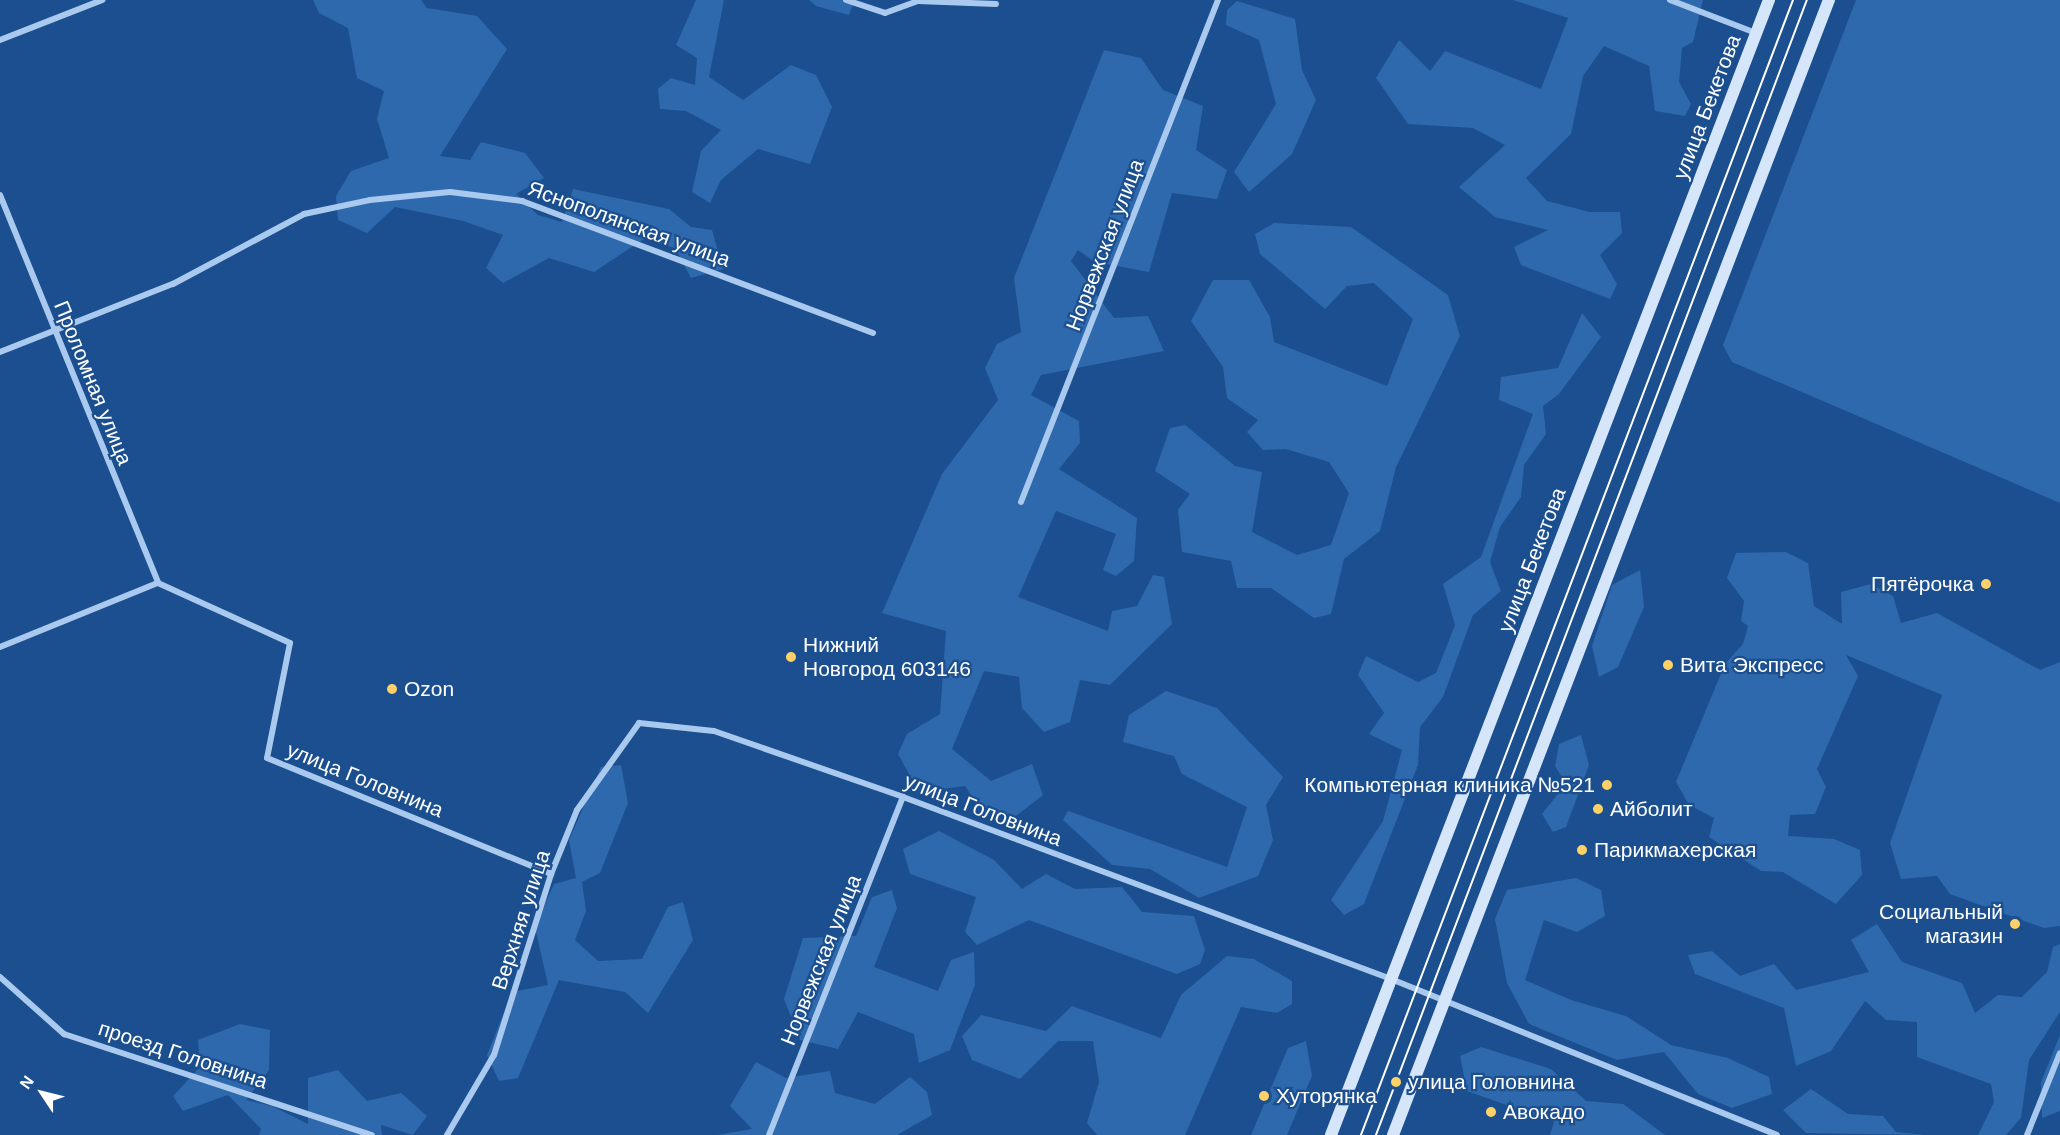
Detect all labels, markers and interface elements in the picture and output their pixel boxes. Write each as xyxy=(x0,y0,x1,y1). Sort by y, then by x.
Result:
street label: улица Бекетова xyxy=(1668,31,1746,183)
street label: Норвежская улица xyxy=(1061,156,1149,334)
street label: Яснополянская улица xyxy=(524,176,734,272)
street label: Проломная улица xyxy=(49,297,137,469)
street label: улица Бекетова xyxy=(1493,484,1571,636)
place label: Пятёрочка xyxy=(1871,571,1974,597)
marker: Пятёрочка xyxy=(1979,577,1993,591)
place label: Нижний Новгород 603146 xyxy=(803,632,971,682)
marker: Нижний Новгород 603146 xyxy=(784,650,798,664)
place label: Вита Экспресс xyxy=(1680,652,1823,678)
marker: Вита Экспресс xyxy=(1661,658,1675,672)
place label: Ozon xyxy=(404,676,454,702)
marker: Ozon xyxy=(385,682,399,696)
street label: улица Головнина xyxy=(283,737,447,823)
street label: улица Головнина xyxy=(901,768,1065,852)
place label: Компьютерная клиника №521 xyxy=(1304,772,1595,798)
marker: Компьютерная клиника №521 xyxy=(1600,778,1614,792)
place label: Айболит xyxy=(1610,796,1693,822)
marker: Айболит xyxy=(1591,802,1605,816)
place label: Парикмахерская xyxy=(1594,837,1756,863)
marker: Парикмахерская xyxy=(1575,843,1589,857)
street label: Верхняя улица xyxy=(487,847,555,993)
street label: Норвежская улица xyxy=(775,871,867,1049)
place label: Социальный магазин xyxy=(1879,899,2003,949)
marker: Социальный магазин xyxy=(2008,917,2022,931)
street label: проезд Головнина xyxy=(95,1016,271,1094)
north arrow xyxy=(12,1063,72,1123)
place label: улица Головнина xyxy=(1408,1069,1575,1095)
text: N xyxy=(17,1073,37,1092)
marker: улица Головнина xyxy=(1389,1075,1403,1089)
place label: Хуторянка xyxy=(1276,1083,1377,1109)
marker: Хуторянка xyxy=(1257,1089,1271,1103)
place label: Авокадо xyxy=(1503,1099,1585,1125)
marker: Авокадо xyxy=(1484,1105,1498,1119)

